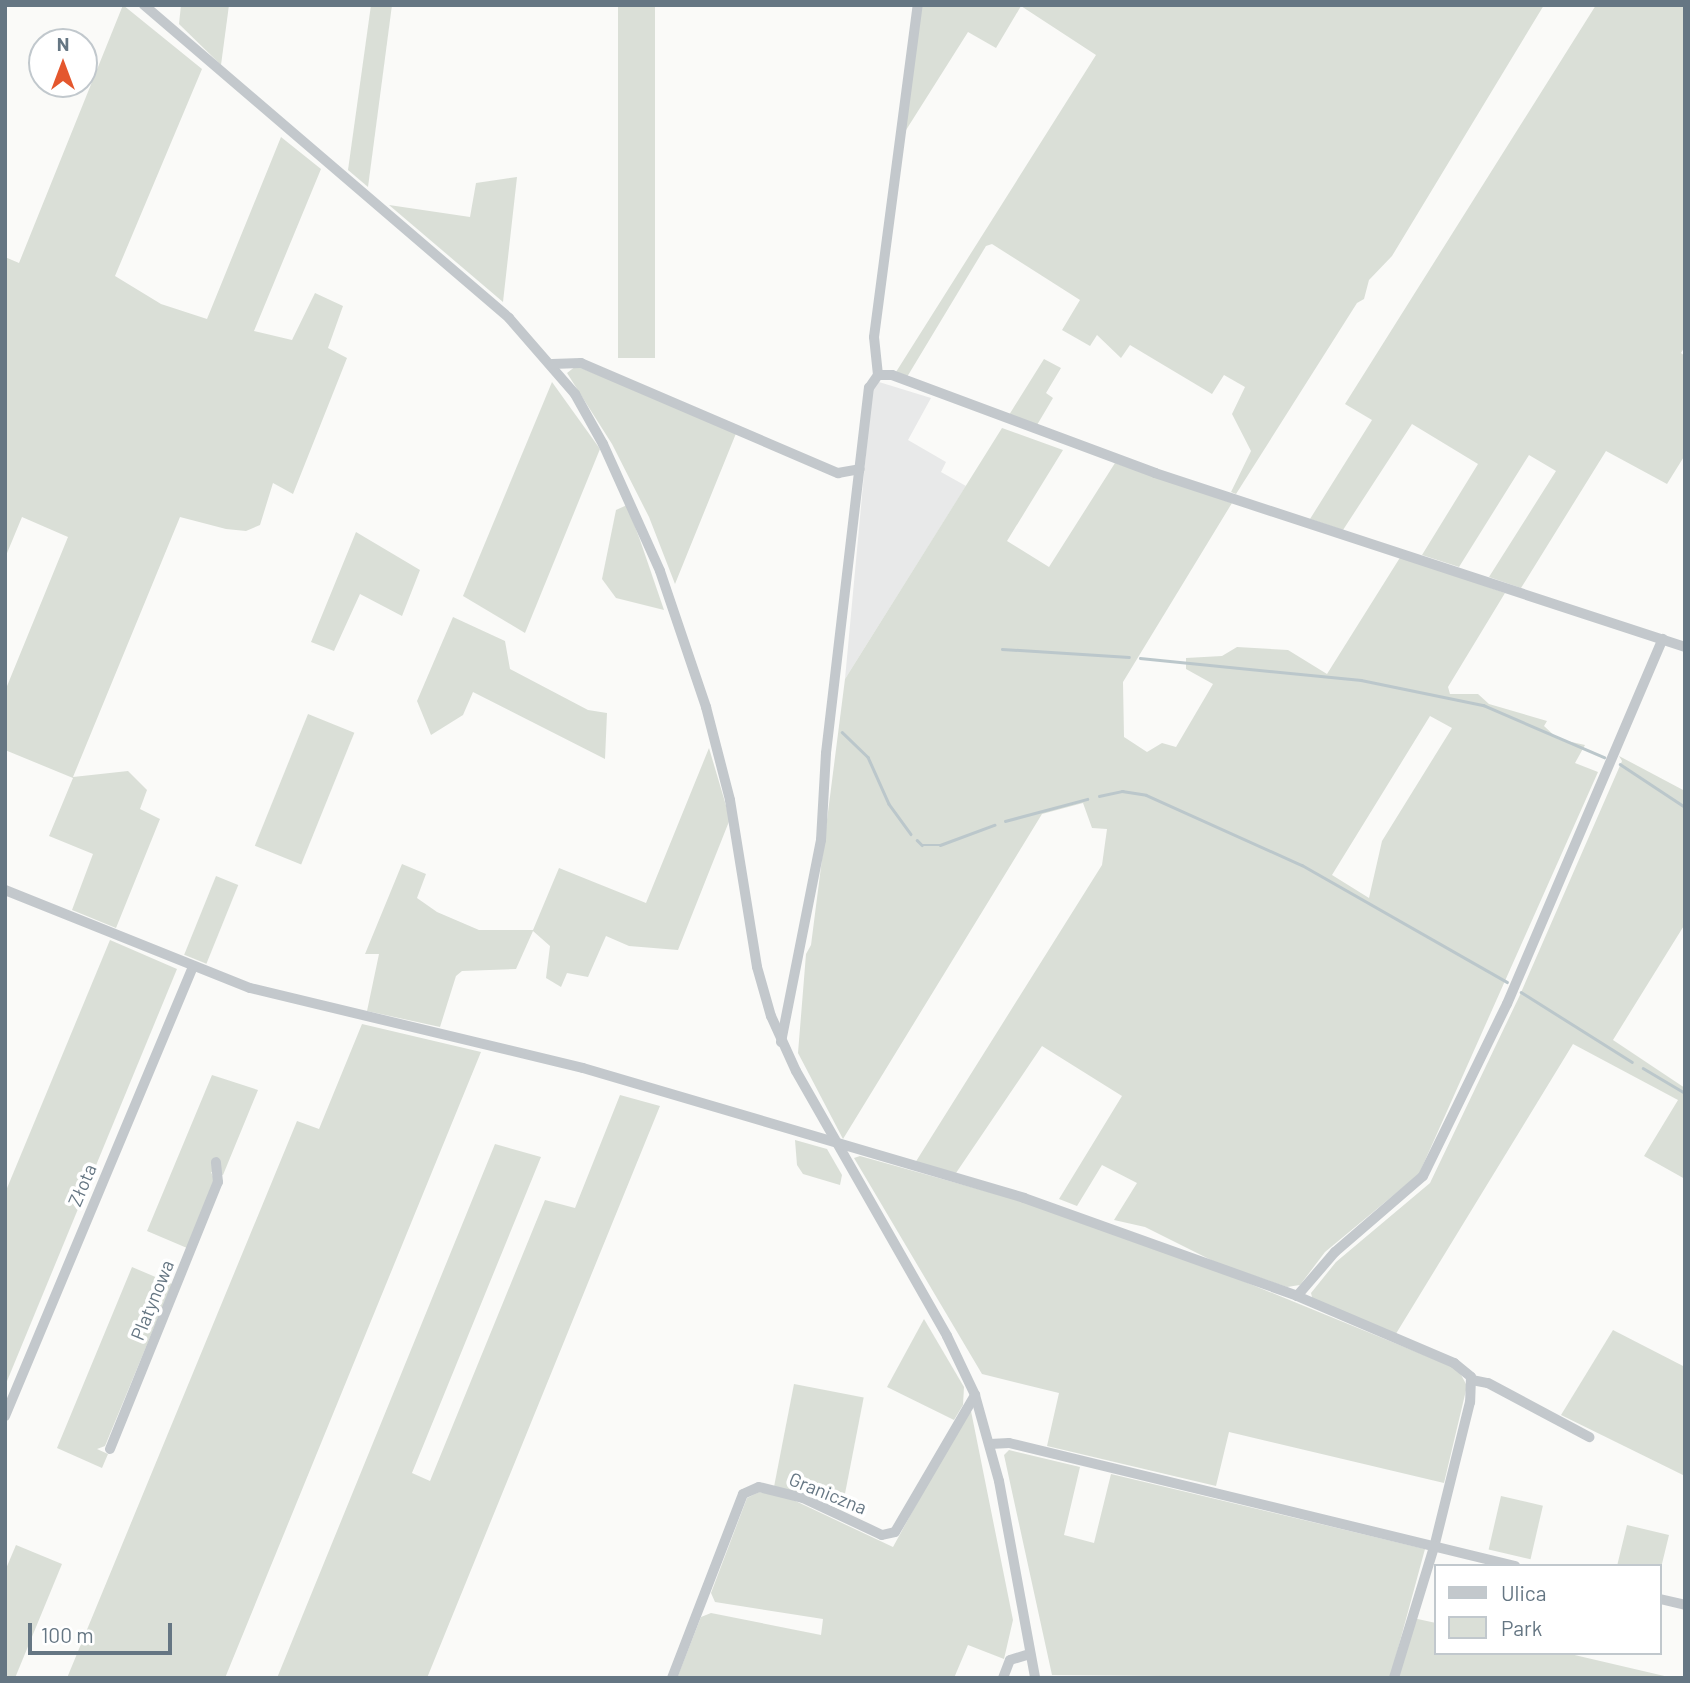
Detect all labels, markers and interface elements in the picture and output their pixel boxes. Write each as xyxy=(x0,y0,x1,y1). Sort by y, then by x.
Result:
north arrow xyxy=(28,28,98,98)
text: N xyxy=(57,32,69,55)
street label: Złota xyxy=(63,1160,101,1210)
street label: Platynowa xyxy=(126,1257,178,1343)
street label: Graniczna xyxy=(786,1467,870,1519)
legend xyxy=(1434,1564,1662,1655)
text: Ulica xyxy=(1501,1580,1546,1605)
scale bar xyxy=(32,1610,175,1654)
text: Park xyxy=(1501,1615,1542,1640)
text: 100 m xyxy=(41,1622,94,1647)

